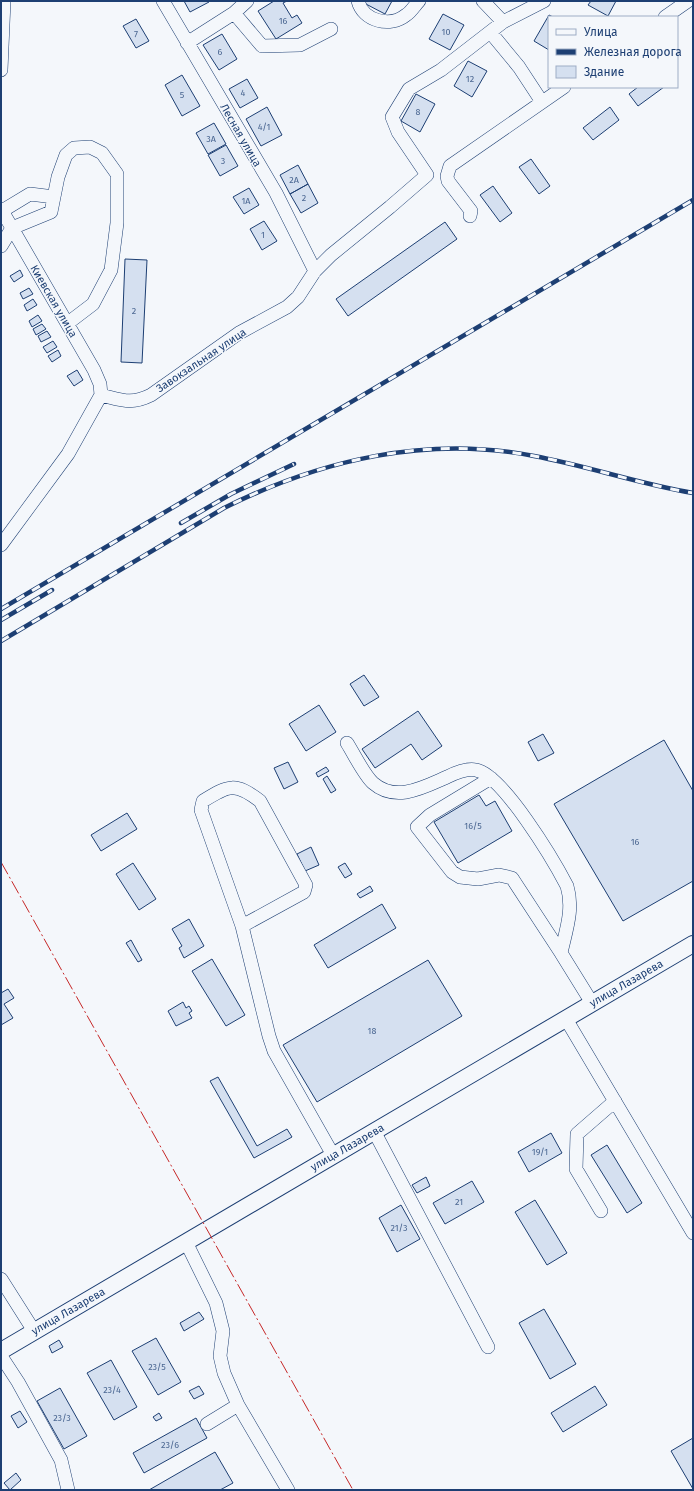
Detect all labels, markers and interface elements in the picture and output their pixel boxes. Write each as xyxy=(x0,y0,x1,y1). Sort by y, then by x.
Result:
house number: 16 xyxy=(279,16,288,26)
legend xyxy=(548,16,678,88)
text: Улица xyxy=(584,25,618,39)
house number: 10 xyxy=(442,27,450,37)
house number: 7 xyxy=(134,29,138,39)
text: Железная дорога xyxy=(584,45,682,59)
house number: 6 xyxy=(218,47,223,57)
text: Здание xyxy=(584,65,624,79)
house number: 12 xyxy=(466,74,474,84)
house number: 4 xyxy=(241,88,246,98)
house number: 5 xyxy=(180,90,185,100)
street label: Лесная улица xyxy=(217,101,264,169)
house number: 8 xyxy=(416,107,421,117)
house number: 4/1 xyxy=(258,122,270,132)
house number: 3А xyxy=(206,134,217,144)
house number: 3 xyxy=(221,156,225,166)
house number: 2А xyxy=(289,175,300,185)
house number: 2 xyxy=(302,193,306,203)
house number: 1А xyxy=(241,196,251,206)
house number: 1 xyxy=(261,230,265,240)
street label: Киевская улица xyxy=(28,263,80,340)
house number: 2 xyxy=(132,306,136,316)
street label: Завокзальная улица xyxy=(154,326,249,395)
house number: 16/5 xyxy=(464,821,482,831)
house number: 16 xyxy=(631,837,640,847)
street label: улица Лазарева xyxy=(587,957,665,1010)
house number: 18 xyxy=(368,1026,376,1036)
street label: улица Лазарева xyxy=(308,1121,386,1174)
house number: 19/1 xyxy=(532,1147,548,1157)
house number: 21 xyxy=(455,1197,463,1207)
house number: 21/3 xyxy=(390,1223,408,1233)
street label: улица Лазарева xyxy=(29,1285,107,1338)
house number: 23/5 xyxy=(148,1362,166,1372)
house number: 23/4 xyxy=(103,1385,121,1395)
house number: 23/3 xyxy=(53,1413,71,1423)
house number: 23/6 xyxy=(161,1440,179,1450)

